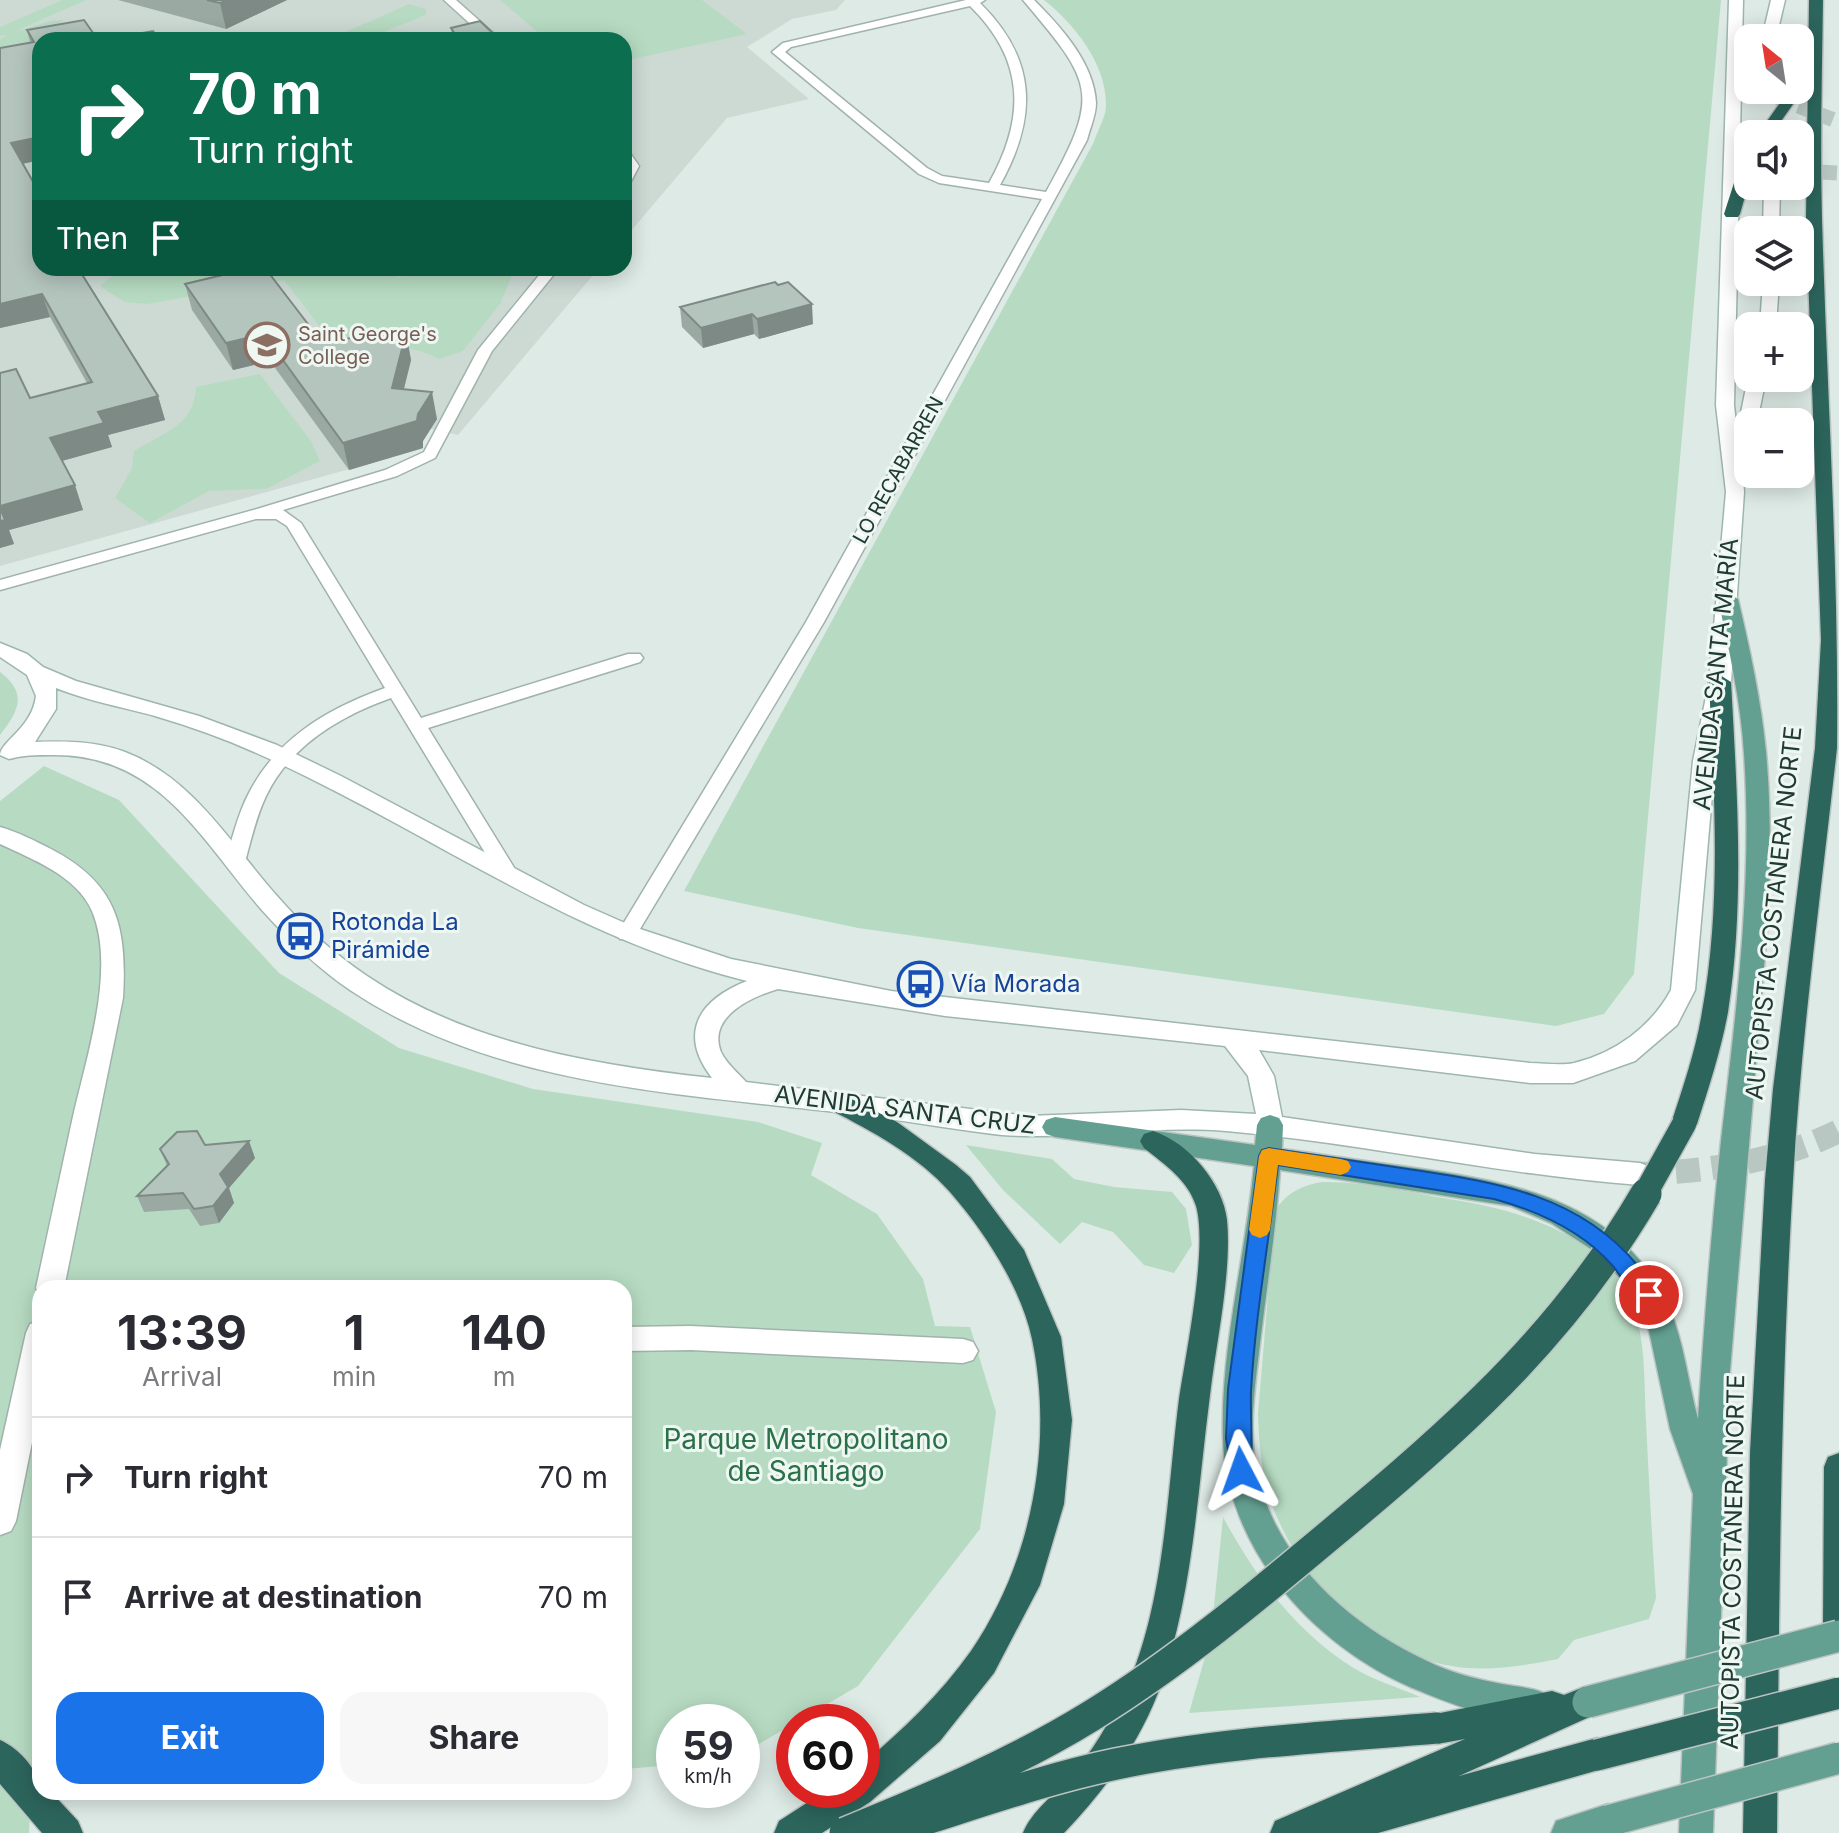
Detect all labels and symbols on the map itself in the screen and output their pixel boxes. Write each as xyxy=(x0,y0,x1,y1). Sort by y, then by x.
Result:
north arrow xyxy=(1734,24,1814,104)
school or university icon: Saint George's College xyxy=(243,321,291,369)
place label: Saint George's College xyxy=(298,322,437,369)
street label: LO RECABARREN xyxy=(848,392,948,548)
street label: AVENIDA SANTA MARÍA xyxy=(1686,536,1744,812)
street label: AUTOPISTA COSTANERA NORTE xyxy=(1739,725,1808,1101)
place label: Rotonda La Pirámide xyxy=(331,907,459,964)
bus stop icon: Rotonda La Pirámide xyxy=(276,912,324,960)
bus stop icon: Vía Morada xyxy=(896,960,944,1008)
place label: Vía Morada xyxy=(951,969,1080,998)
street label: AVENIDA SANTA CRUZ xyxy=(773,1079,1037,1140)
pin xyxy=(1615,1261,1683,1329)
street label: AUTOPISTA COSTANERA NORTE xyxy=(1715,1374,1750,1750)
park label: Parque Metropolitano de Santiago xyxy=(663,1422,949,1488)
position arrow xyxy=(1199,1429,1283,1513)
speed limit sign: 60 xyxy=(776,1704,880,1808)

